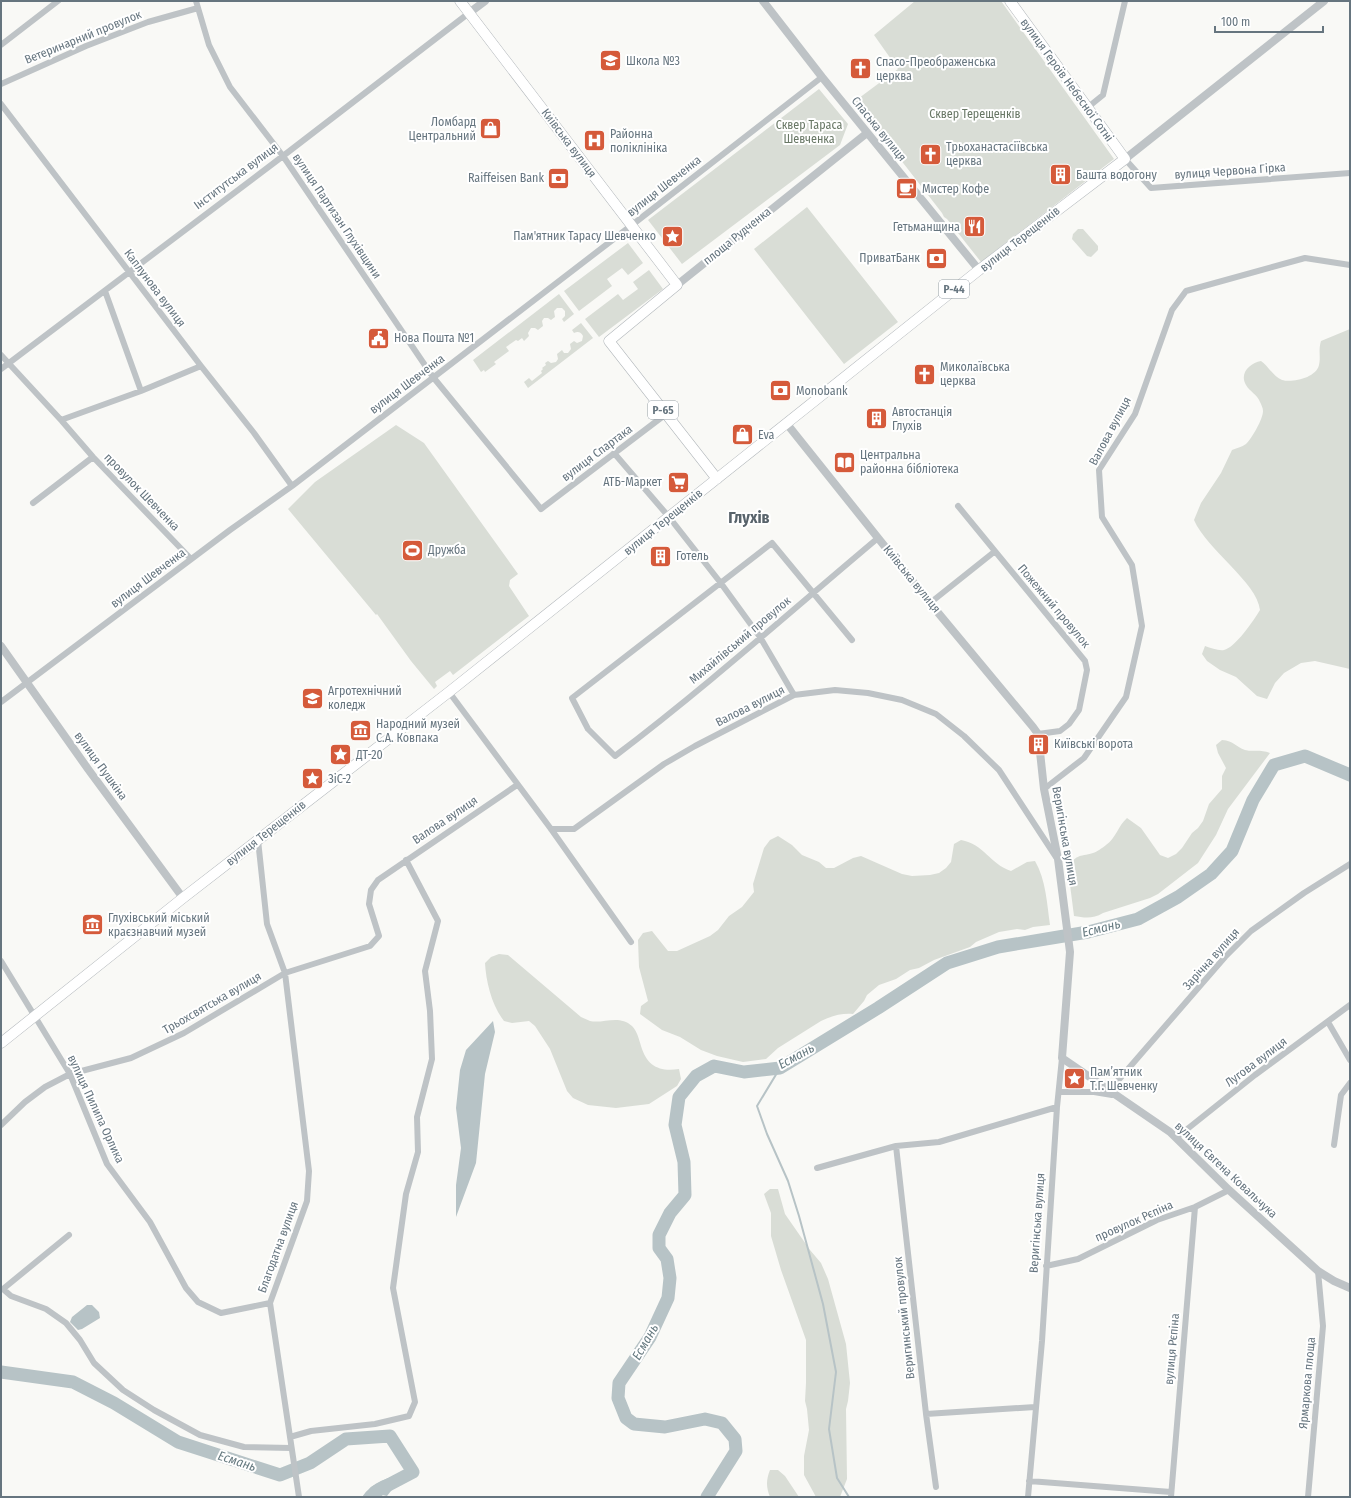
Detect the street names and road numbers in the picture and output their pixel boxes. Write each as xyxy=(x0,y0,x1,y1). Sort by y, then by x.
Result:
street label: Ветеринарний провулок xyxy=(23,7,144,67)
street label: вулиця Героїв Небесної Сотні xyxy=(1018,16,1116,144)
street label: Спаська вулиця xyxy=(849,94,909,164)
street label: Київська вулиця xyxy=(539,106,599,180)
street label: Інститутська вулиця xyxy=(191,140,281,212)
street label: вулиця Партизан Глухівщини xyxy=(290,151,384,281)
street label: вулиця Шевченка xyxy=(624,153,704,219)
street label: вулиця Червона Гірка xyxy=(1174,160,1286,182)
street label: вулиця Терещенків xyxy=(977,203,1063,275)
street label: площа Рудченка xyxy=(700,204,774,268)
street label: Каплунова вулиця xyxy=(121,246,189,330)
road number: Р-44 xyxy=(939,280,969,298)
street label: вулиця Шевченка xyxy=(367,351,447,417)
street label: Валова вулиця xyxy=(1086,394,1134,468)
road number: Р-65 xyxy=(648,401,678,419)
street label: вулиця Спартака xyxy=(559,422,635,484)
street label: провулок Шевченка xyxy=(101,450,183,534)
street label: вулиця Терещенків xyxy=(621,486,705,558)
street label: Київська вулиця xyxy=(881,542,943,616)
street label: вулиця Шевченка xyxy=(108,545,188,611)
street label: Пожежний провулок xyxy=(1015,561,1093,651)
street label: Михайлівський провулок xyxy=(687,593,794,686)
street label: Валова вулиця xyxy=(713,683,787,729)
street label: вулиця Пушкіна xyxy=(72,729,131,803)
street label: Веригінська вулиця xyxy=(1049,785,1081,887)
street label: Валова вулиця xyxy=(410,793,480,847)
street label: вулиця Терещенків xyxy=(223,797,309,869)
street label: Зарічна вулиця xyxy=(1180,925,1242,993)
street label: Трьохсвятська вулиця xyxy=(160,969,264,1037)
street label: Лугова вулиця xyxy=(1222,1034,1290,1090)
street label: вулиця Пилипа Орлика xyxy=(65,1053,127,1165)
street label: вулиця Євгена Ковальчука xyxy=(1172,1119,1280,1221)
street label: Веригінська вулиця xyxy=(1027,1173,1047,1273)
street label: провулок Рєпіна xyxy=(1093,1197,1175,1244)
street label: Благодатна вулиця xyxy=(255,1199,301,1295)
street label: Веригинський провулок xyxy=(891,1256,917,1380)
street label: вулиця Рєпіна xyxy=(1162,1313,1182,1385)
street label: Ярмаркова площа xyxy=(1296,1336,1318,1430)

